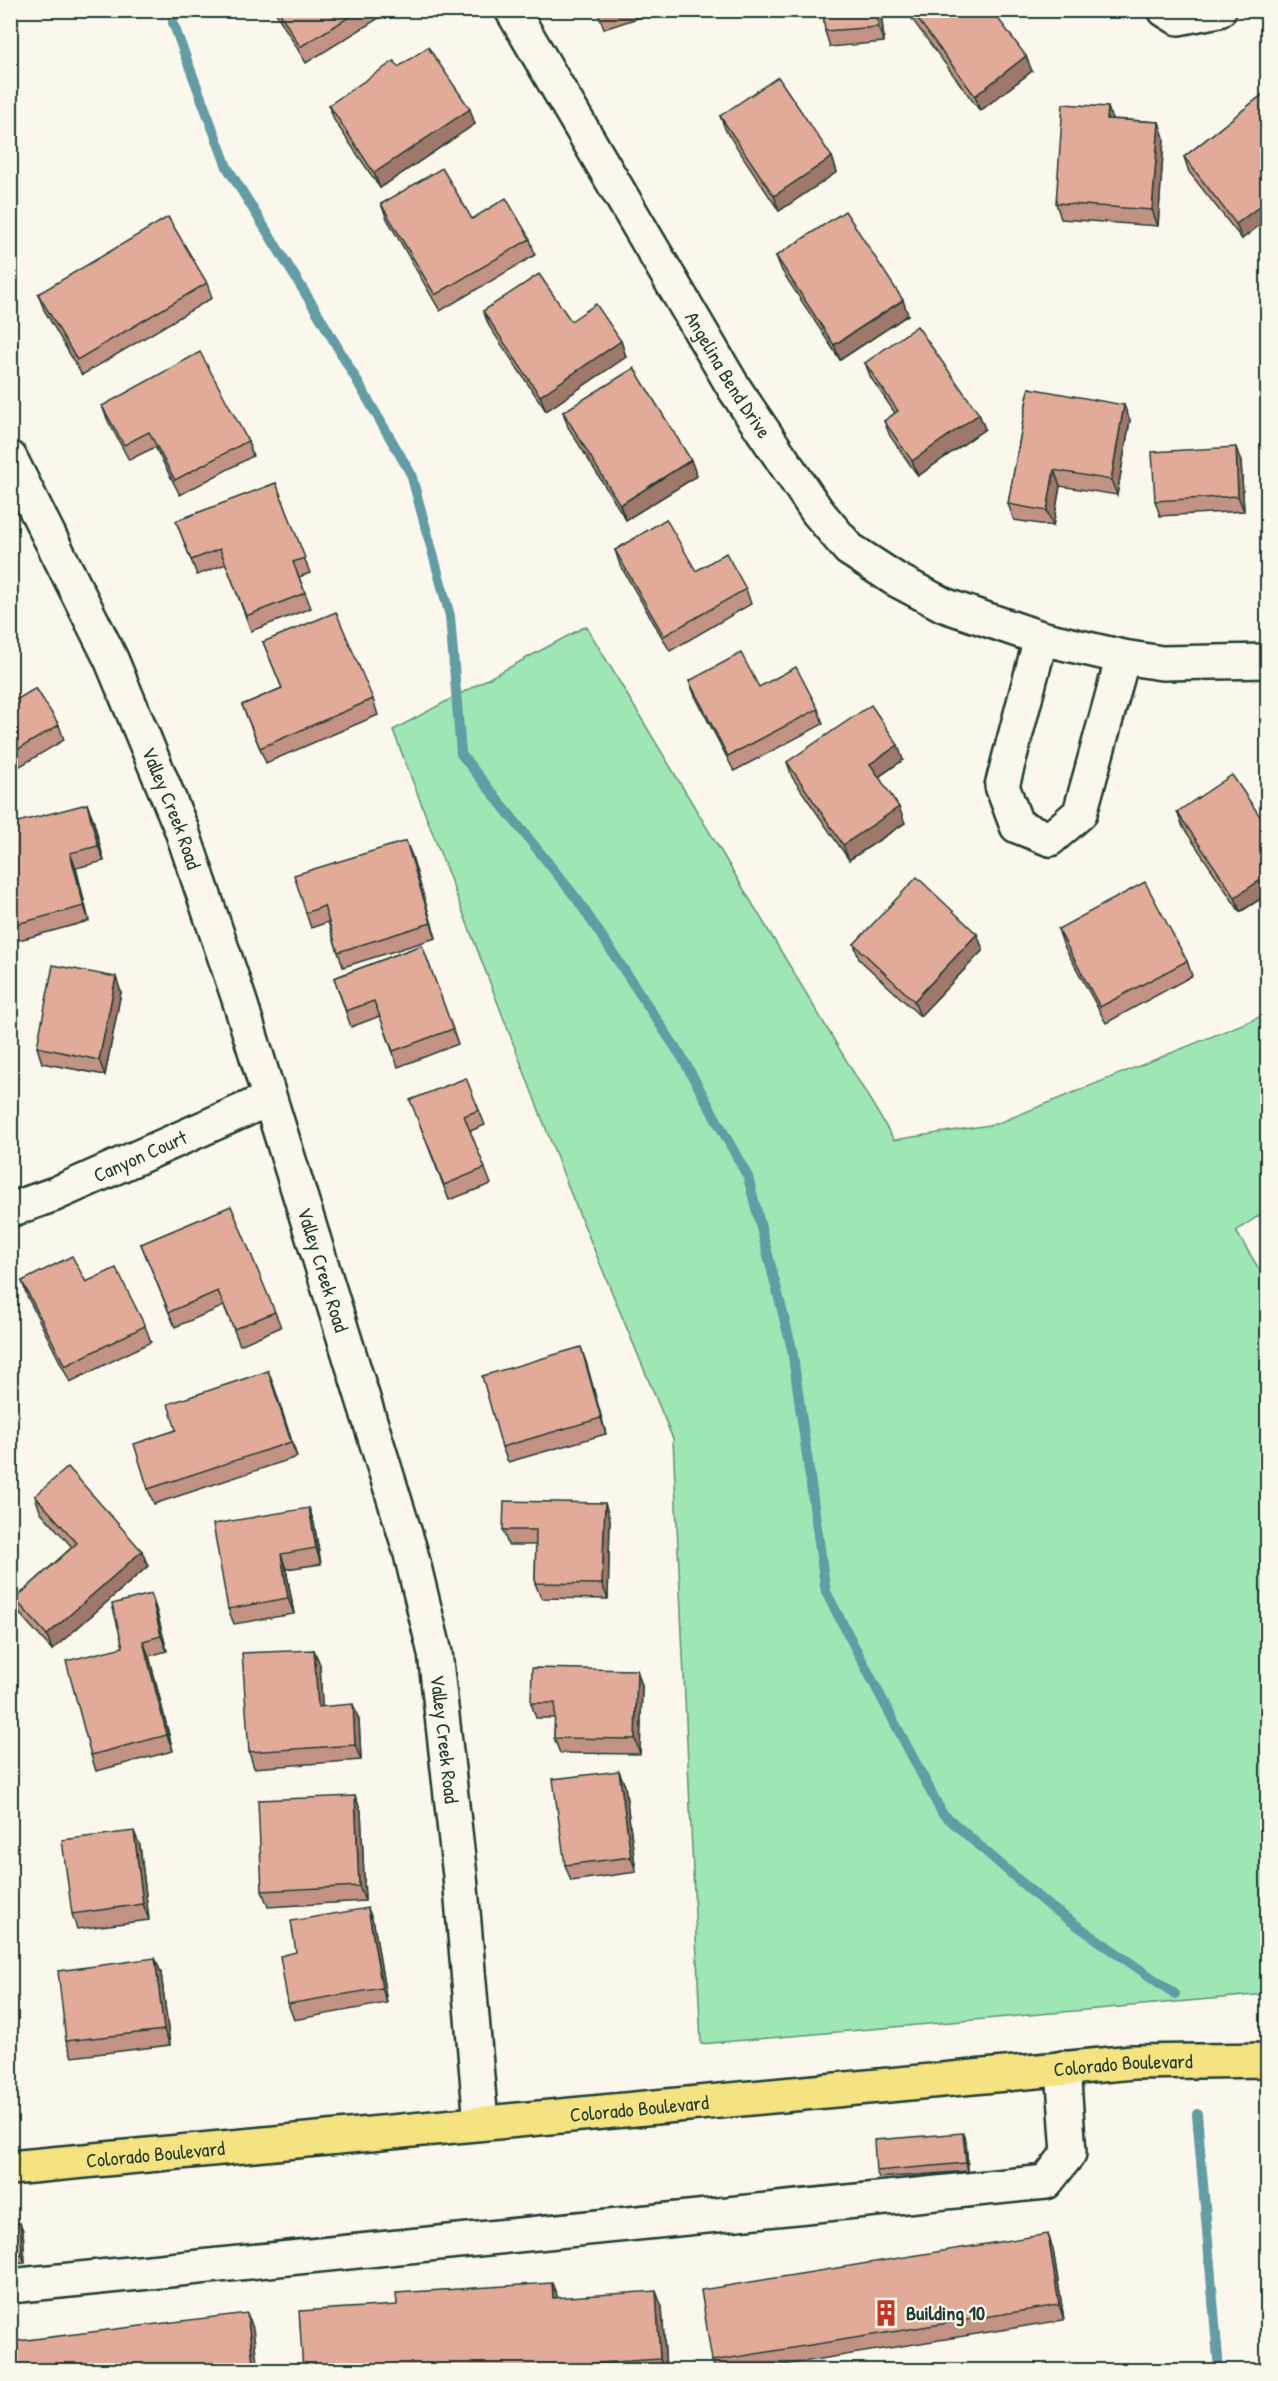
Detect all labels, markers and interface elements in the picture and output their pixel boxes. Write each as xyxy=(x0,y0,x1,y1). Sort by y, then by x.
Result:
street label: Angelina Bend Drive xyxy=(679,306,778,443)
street label: Valley Creek Road xyxy=(136,743,208,873)
street label: Canyon Court xyxy=(89,1123,192,1188)
street label: Valley Creek Road xyxy=(291,1204,356,1336)
street label: Valley Creek Road xyxy=(425,1673,466,1805)
street label: Colorado Boulevard xyxy=(1052,2047,1193,2082)
street label: Colorado Boulevard xyxy=(569,2088,710,2128)
street label: Colorado Boulevard xyxy=(85,2134,226,2174)
building icon: Building 10 xyxy=(871,2298,901,2328)
place label: Building 10 xyxy=(906,2299,985,2327)

